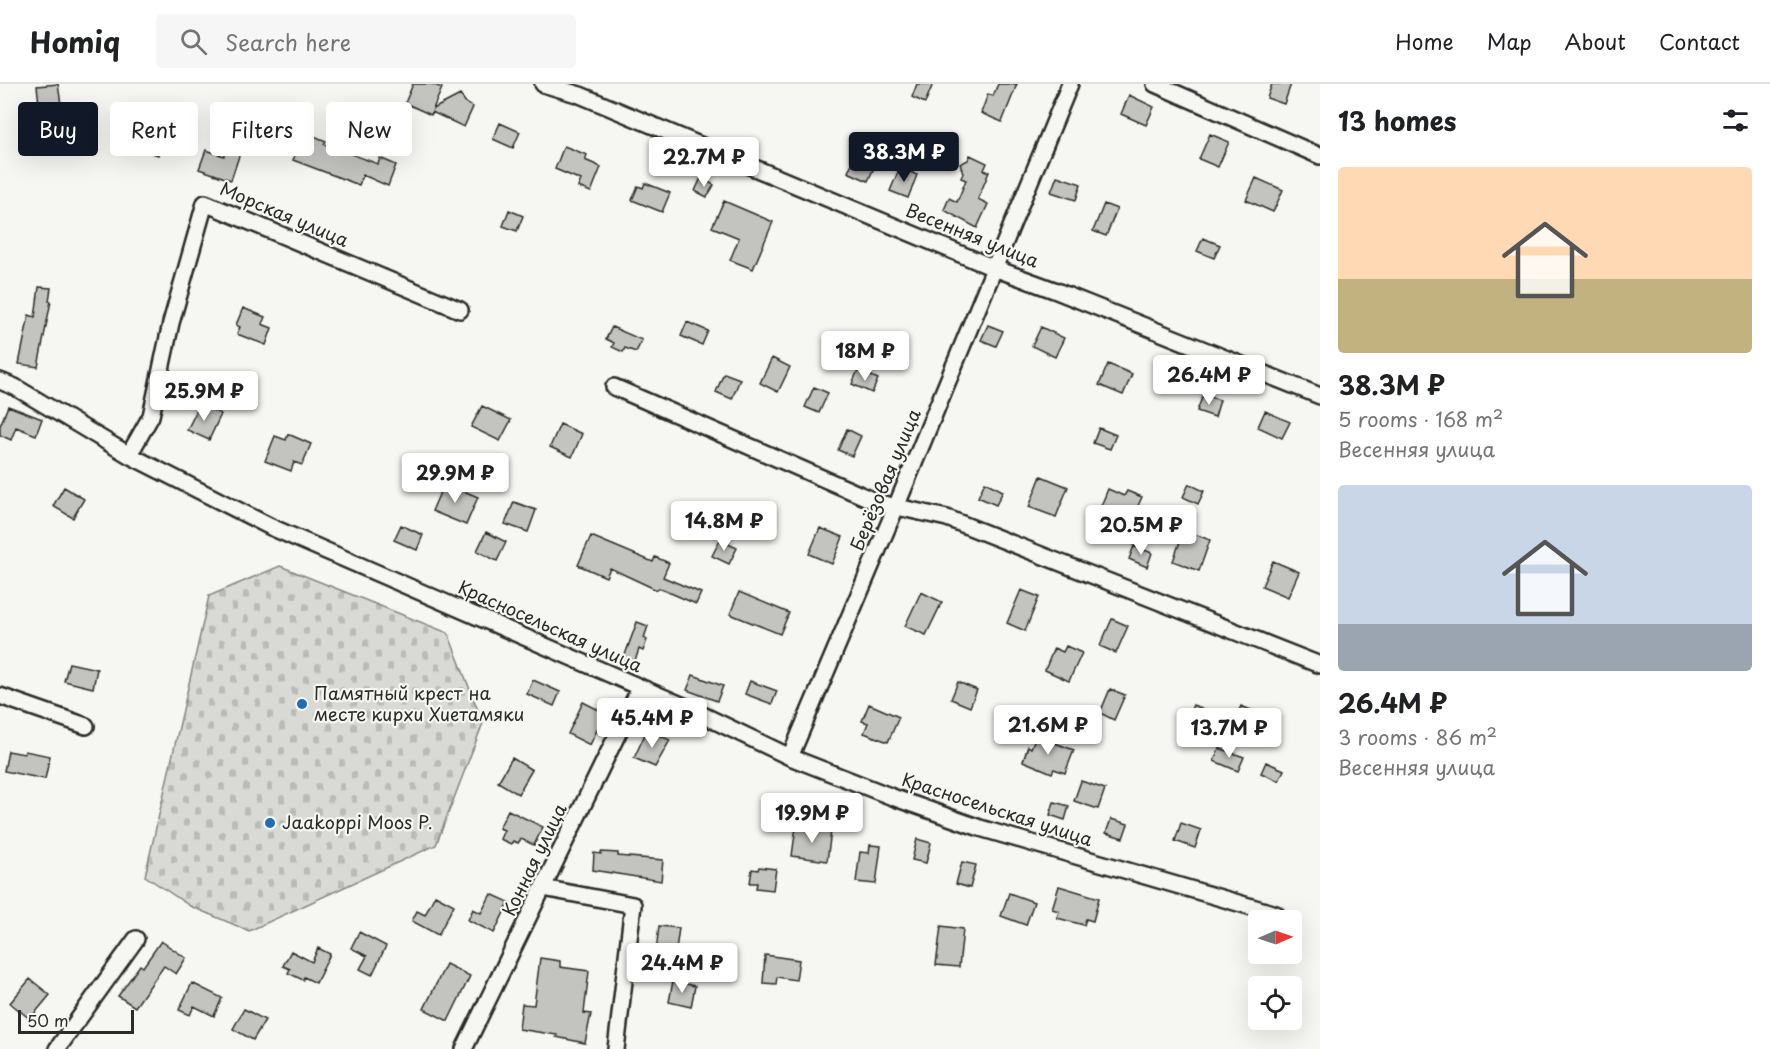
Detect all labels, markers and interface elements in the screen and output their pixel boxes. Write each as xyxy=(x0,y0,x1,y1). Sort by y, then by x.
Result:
search box xyxy=(156,14,576,68)
text: Homiq xyxy=(30,20,120,63)
icon: search xyxy=(177,25,210,58)
text: Search here xyxy=(225,25,351,58)
text: Home xyxy=(1395,25,1454,57)
text: Map xyxy=(1487,25,1532,57)
text: About xyxy=(1565,25,1626,57)
text: Contact xyxy=(1659,25,1740,57)
text: 13 homes xyxy=(1338,101,1456,140)
chip: Buy xyxy=(18,102,98,156)
chip: Rent xyxy=(110,102,198,156)
chip: Filters xyxy=(210,102,314,156)
chip: New xyxy=(326,102,412,156)
icon: filters xyxy=(1719,104,1752,137)
pin: 38.3M ₽ xyxy=(849,132,959,183)
text: 38.3M ₽ xyxy=(863,136,945,166)
pin: 22.7M ₽ xyxy=(649,137,759,188)
text: 22.7M ₽ xyxy=(663,141,745,171)
street label: Морская улица xyxy=(216,174,354,253)
street label: Весенняя улица xyxy=(902,196,1044,274)
icon: home xyxy=(1491,206,1599,314)
pin: 18M ₽ xyxy=(823,331,907,382)
text: 18M ₽ xyxy=(835,335,895,365)
pin: 26.4M ₽ xyxy=(1154,355,1264,406)
text: 26.4M ₽ xyxy=(1167,359,1251,389)
text: 38.3M ₽ xyxy=(1338,365,1445,404)
pin: 25.9M ₽ xyxy=(149,371,259,422)
text: 25.9M ₽ xyxy=(164,375,244,405)
street label: Берёзовая улица xyxy=(843,404,927,554)
text: 5 rooms · 168 m² xyxy=(1338,404,1503,434)
text: Весенняя улица xyxy=(1338,434,1495,464)
pin: 29.9M ₽ xyxy=(400,453,510,504)
text: 29.9M ₽ xyxy=(416,457,494,487)
pin: 14.8M ₽ xyxy=(669,501,779,552)
text: 14.8M ₽ xyxy=(685,505,763,535)
pin: 20.5M ₽ xyxy=(1086,505,1196,556)
text: 20.5M ₽ xyxy=(1099,509,1183,539)
icon: home xyxy=(1491,524,1599,632)
street label: Красносельская улица xyxy=(454,573,648,679)
place label: Памятный крест на месте кирхи Хиетамяки xyxy=(314,679,524,727)
text: 26.4M ₽ xyxy=(1338,683,1447,722)
marker: Памятный крест на месте кирхи Хиетамяки xyxy=(295,697,309,711)
pin: 45.4M ₽ xyxy=(597,698,707,749)
text: 45.4M ₽ xyxy=(611,702,693,732)
pin: 21.6M ₽ xyxy=(993,705,1103,756)
pin: 13.7M ₽ xyxy=(1174,708,1284,759)
text: 21.6M ₽ xyxy=(1008,709,1088,739)
text: 13.7M ₽ xyxy=(1191,712,1268,742)
text: 3 rooms · 86 m² xyxy=(1338,722,1497,752)
text: Весенняя улица xyxy=(1338,752,1495,782)
street label: Красносельская улица xyxy=(899,765,1097,852)
pin: 19.9M ₽ xyxy=(757,793,867,844)
text: 19.9M ₽ xyxy=(775,797,849,827)
street label: Конная улица xyxy=(495,798,573,920)
place label: Jaakoppi Moos P. xyxy=(282,808,433,835)
marker: Jaakoppi Moos P. xyxy=(263,816,277,830)
north arrow xyxy=(1248,910,1302,964)
map controls xyxy=(1248,910,1302,1030)
pin: 24.4M ₽ xyxy=(627,943,737,994)
text: 24.4M ₽ xyxy=(641,947,723,977)
button: locate xyxy=(1248,976,1302,1030)
scale bar xyxy=(18,1007,134,1034)
text: 50 m xyxy=(27,1008,68,1032)

